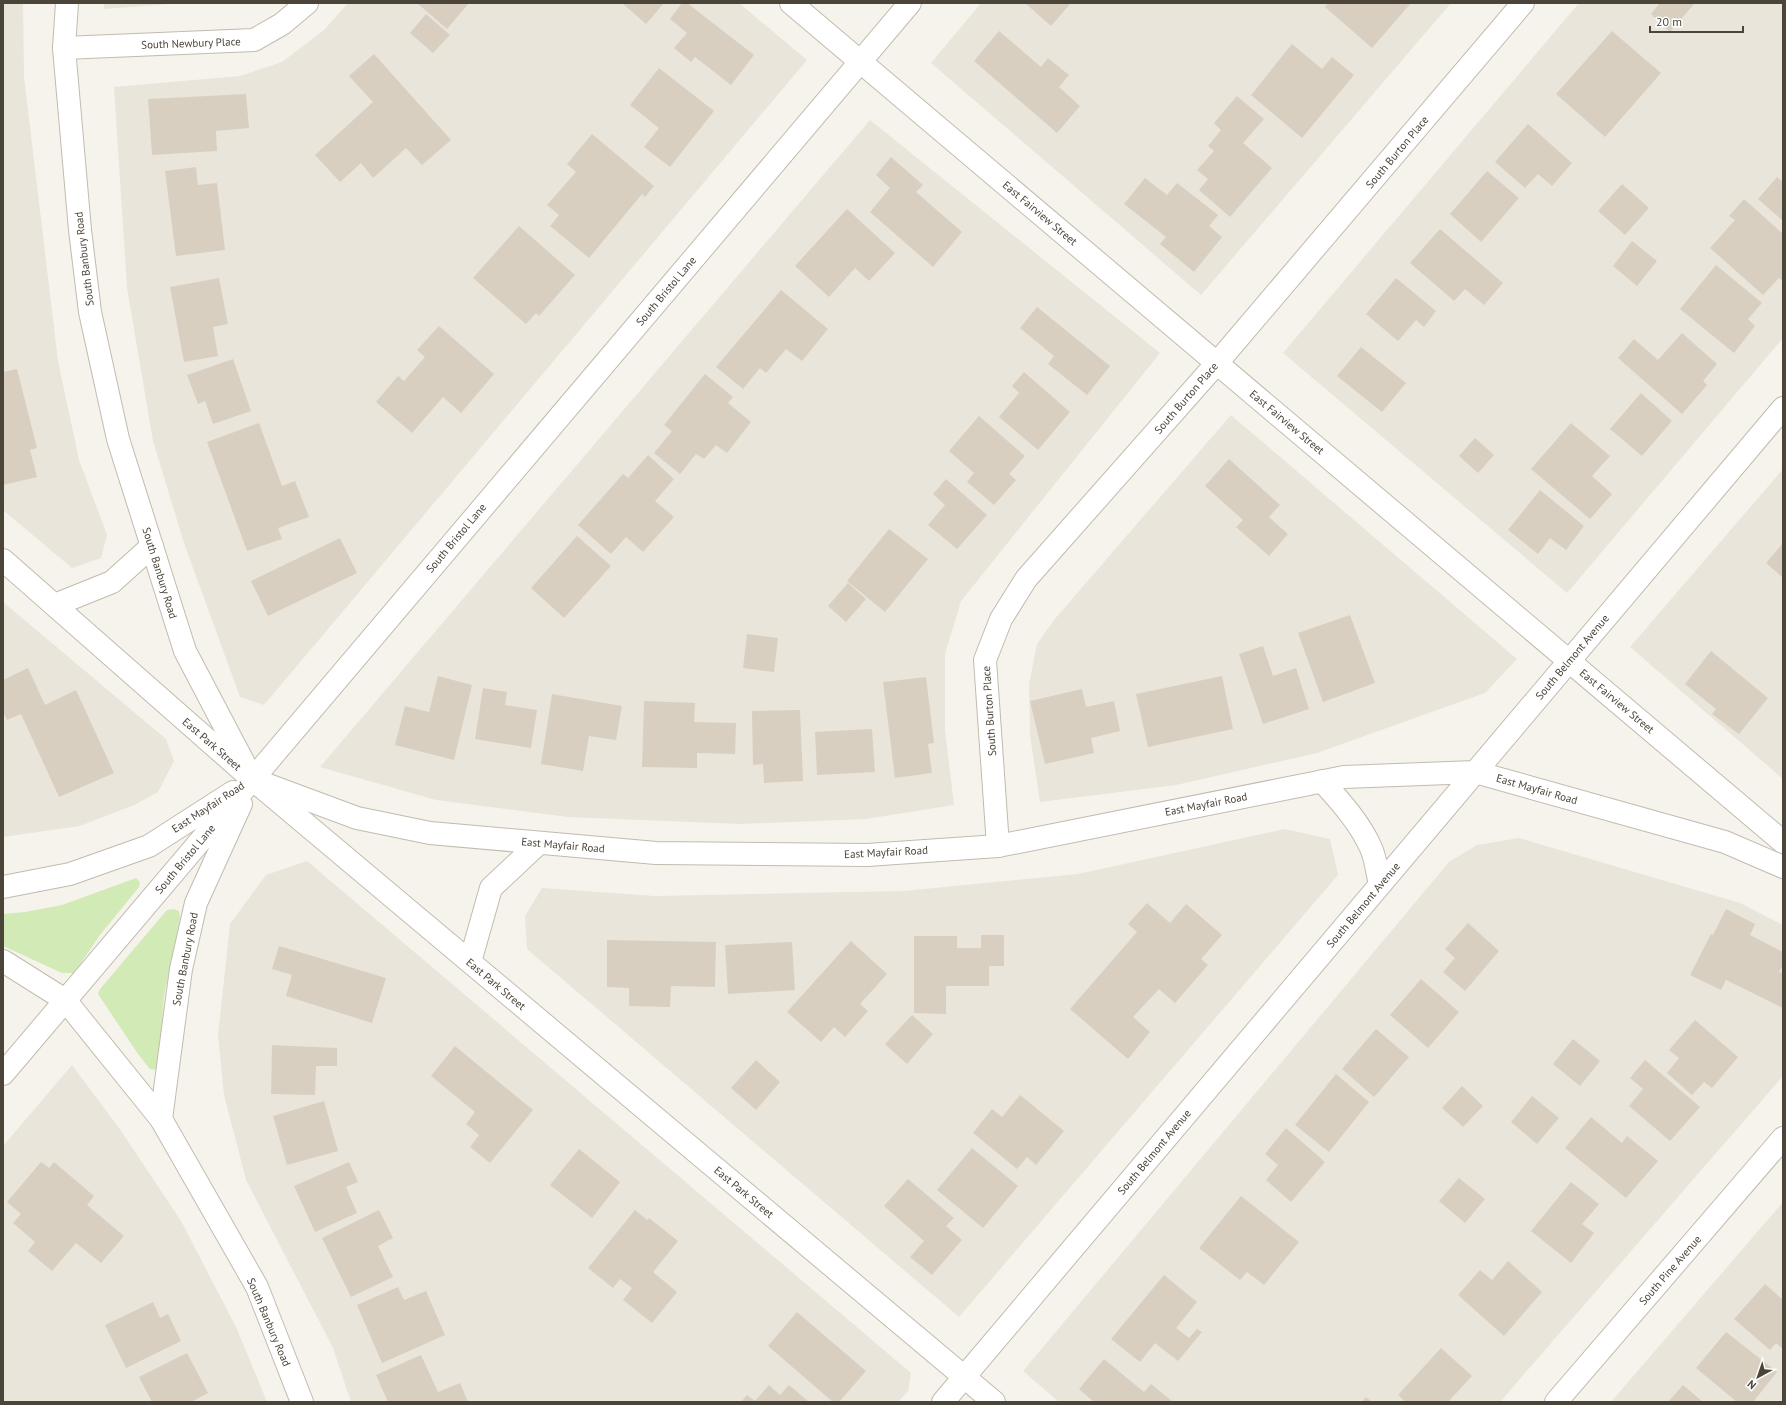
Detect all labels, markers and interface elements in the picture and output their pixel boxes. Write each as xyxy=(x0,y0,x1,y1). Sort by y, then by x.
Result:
scale bar xyxy=(1650,8,1743,34)
text: 20 m xyxy=(1656,14,1682,29)
street label: South Newbury Place xyxy=(141,34,241,52)
street label: South Burton Place xyxy=(1363,113,1432,191)
street label: East Fairview Street xyxy=(1000,178,1080,248)
street label: South Banbury Road xyxy=(71,211,97,307)
street label: South Bristol Lane xyxy=(633,253,699,329)
street label: South Burton Place xyxy=(1151,359,1221,437)
street label: East Fairview Street xyxy=(1247,387,1327,457)
street label: South Bristol Lane xyxy=(423,500,489,576)
street label: South Banbury Road xyxy=(139,526,181,620)
street label: South Belmont Avenue xyxy=(1532,611,1612,703)
street label: South Burton Place xyxy=(979,665,999,757)
street label: East Fairview Street xyxy=(1577,666,1657,736)
street label: East Park Street xyxy=(180,715,245,774)
street label: East Mayfair Road xyxy=(1495,771,1579,807)
street label: East Mayfair Road xyxy=(169,778,247,836)
street label: East Mayfair Road xyxy=(1164,789,1249,819)
street label: South Bristol Lane xyxy=(152,821,218,897)
street label: East Mayfair Road xyxy=(521,834,605,856)
street label: East Mayfair Road xyxy=(844,843,928,861)
street label: South Belmont Avenue xyxy=(1323,859,1403,951)
street label: South Banbury Road xyxy=(169,911,201,1007)
street label: East Park Street xyxy=(463,955,529,1013)
street label: South Belmont Avenue xyxy=(1114,1106,1194,1198)
street label: East Park Street xyxy=(711,1163,777,1221)
street label: South Pine Avenue xyxy=(1636,1232,1704,1308)
street label: South Banbury Road xyxy=(244,1276,294,1368)
north arrow xyxy=(1738,1357,1778,1397)
text: N xyxy=(1744,1377,1759,1392)

